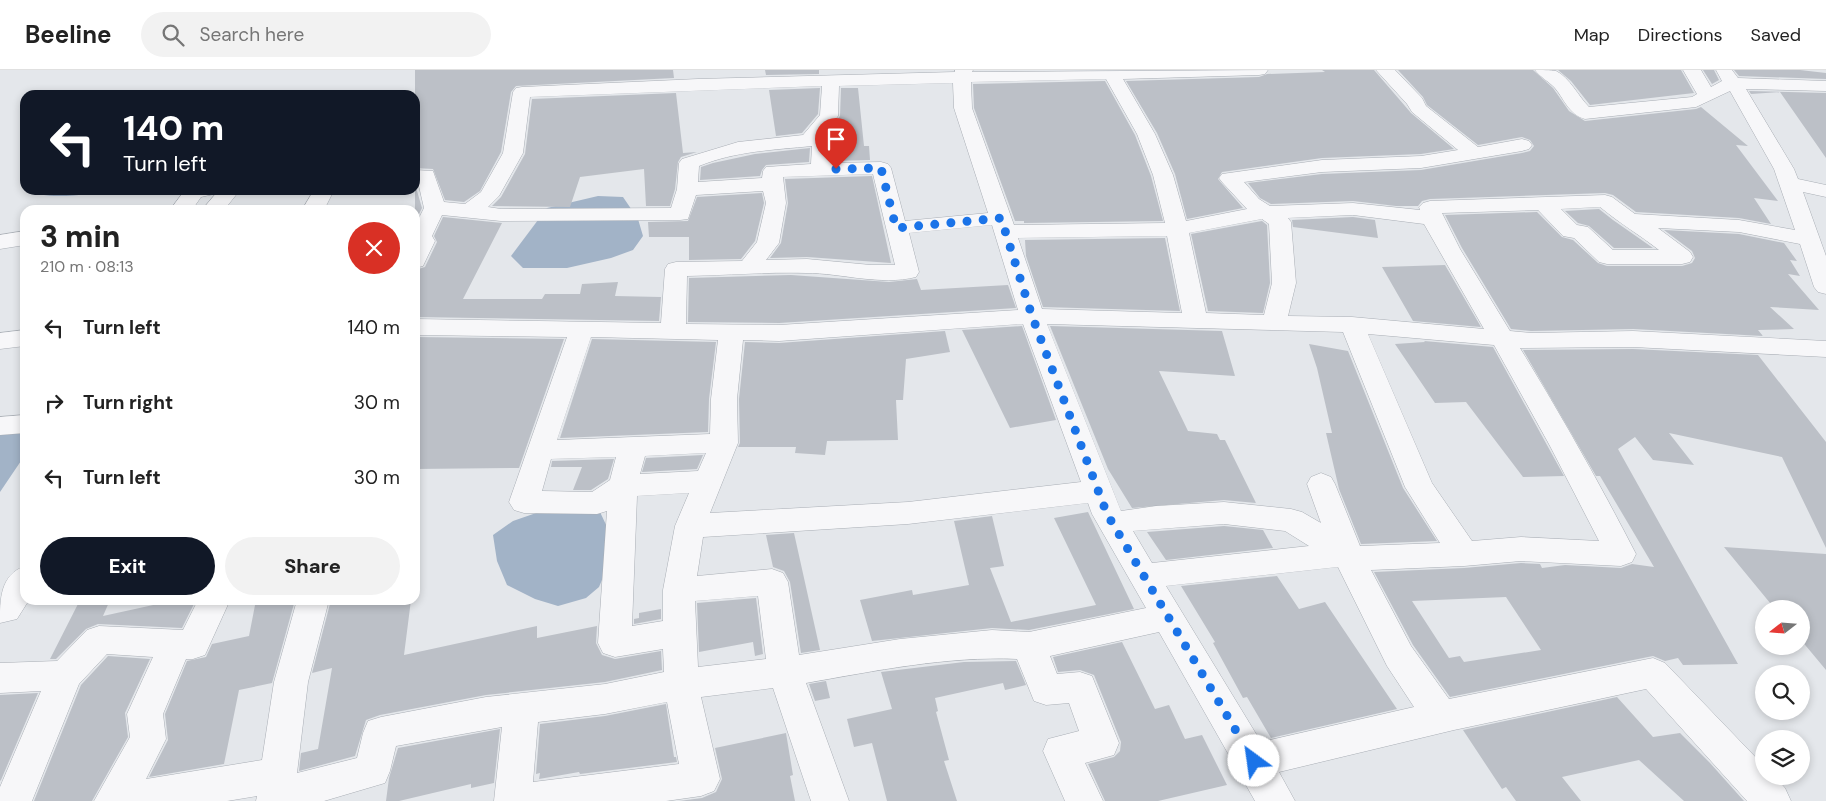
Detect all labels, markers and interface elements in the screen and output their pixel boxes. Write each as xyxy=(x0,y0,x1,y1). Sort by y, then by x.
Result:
search box xyxy=(141,12,491,57)
text: Beeline xyxy=(25,19,111,50)
icon: search xyxy=(159,21,187,49)
text: Search here xyxy=(199,22,304,47)
text: Map xyxy=(1574,23,1610,47)
text: Directions xyxy=(1638,23,1723,47)
text: Saved xyxy=(1751,23,1801,47)
text: 140 m xyxy=(123,105,224,151)
icon: left xyxy=(40,110,105,175)
pin xyxy=(815,118,857,169)
icon: arrive xyxy=(822,125,850,153)
text: Turn left xyxy=(123,149,207,178)
text: 3 min xyxy=(40,217,120,256)
button: close xyxy=(348,222,400,274)
text: 210 m · 08:13 xyxy=(40,256,134,277)
icon: left xyxy=(40,314,68,342)
text: Turn left xyxy=(83,315,161,340)
text: 140 m xyxy=(348,315,400,340)
icon: right xyxy=(40,389,68,417)
text: Turn right xyxy=(83,390,173,415)
text: 30 m xyxy=(354,390,400,415)
icon: left xyxy=(40,464,68,492)
text: Turn left xyxy=(83,465,161,490)
text: 30 m xyxy=(354,465,400,490)
button: Exit xyxy=(40,537,215,595)
button: Share xyxy=(225,537,400,595)
north arrow xyxy=(1755,600,1810,655)
map controls xyxy=(1755,600,1810,785)
button: search xyxy=(1755,665,1810,720)
button: layers xyxy=(1755,730,1810,785)
position arrow xyxy=(1227,734,1279,786)

